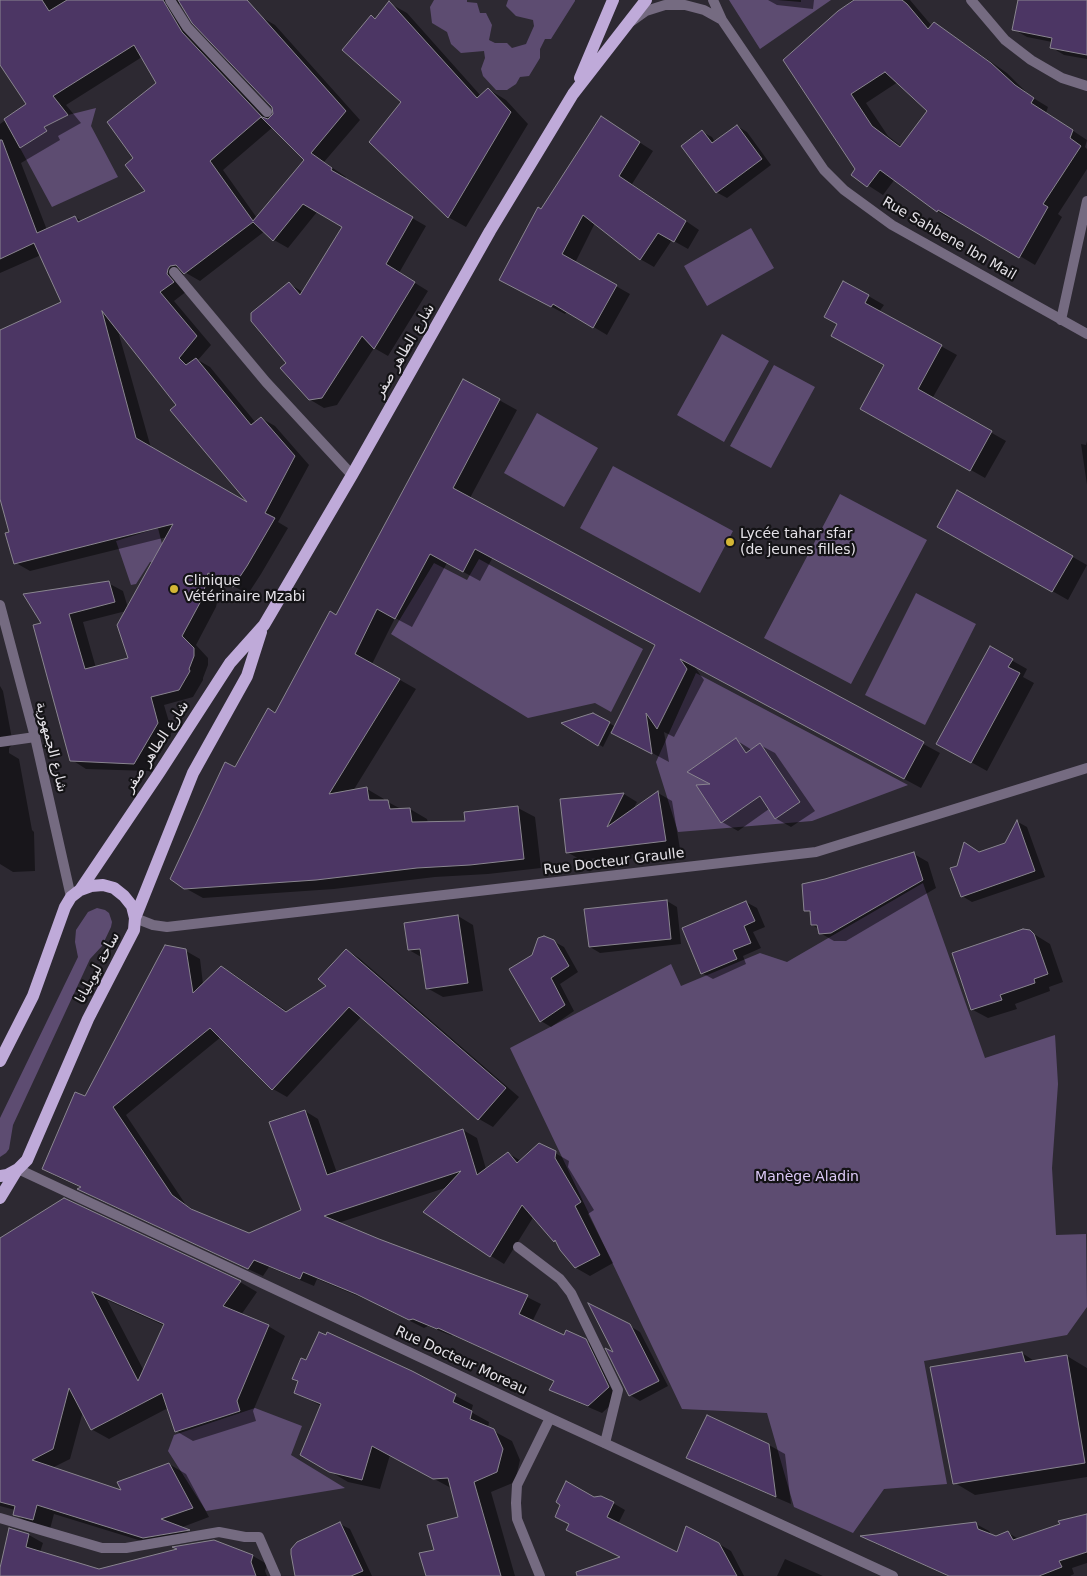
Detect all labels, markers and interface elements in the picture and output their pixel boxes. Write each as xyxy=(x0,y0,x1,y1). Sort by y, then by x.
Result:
street label: Rue Sahbene Ibn Mail xyxy=(879,194,1019,284)
street label: شارع الطاهر صفر xyxy=(371,301,439,401)
place label: Lycée tahar sfar (de jeunes filles) xyxy=(740,526,856,558)
marker: Lycée tahar sfar (de jeunes filles) xyxy=(724,536,736,548)
place label: Clinique Vétérinaire Mzabi xyxy=(184,573,305,606)
marker: Clinique Vétérinaire Mzabi xyxy=(168,583,180,595)
street label: شارع الطاهر صفر xyxy=(121,698,193,796)
street label: شارع الجمهورية xyxy=(32,700,70,794)
street label: Rue Docteur Graulle xyxy=(543,845,685,879)
street label: ساحة ليوبليانا xyxy=(72,930,124,1006)
park label: Manège Aladin xyxy=(755,1169,859,1185)
street label: Rue Docteur Moreau xyxy=(392,1323,530,1399)

